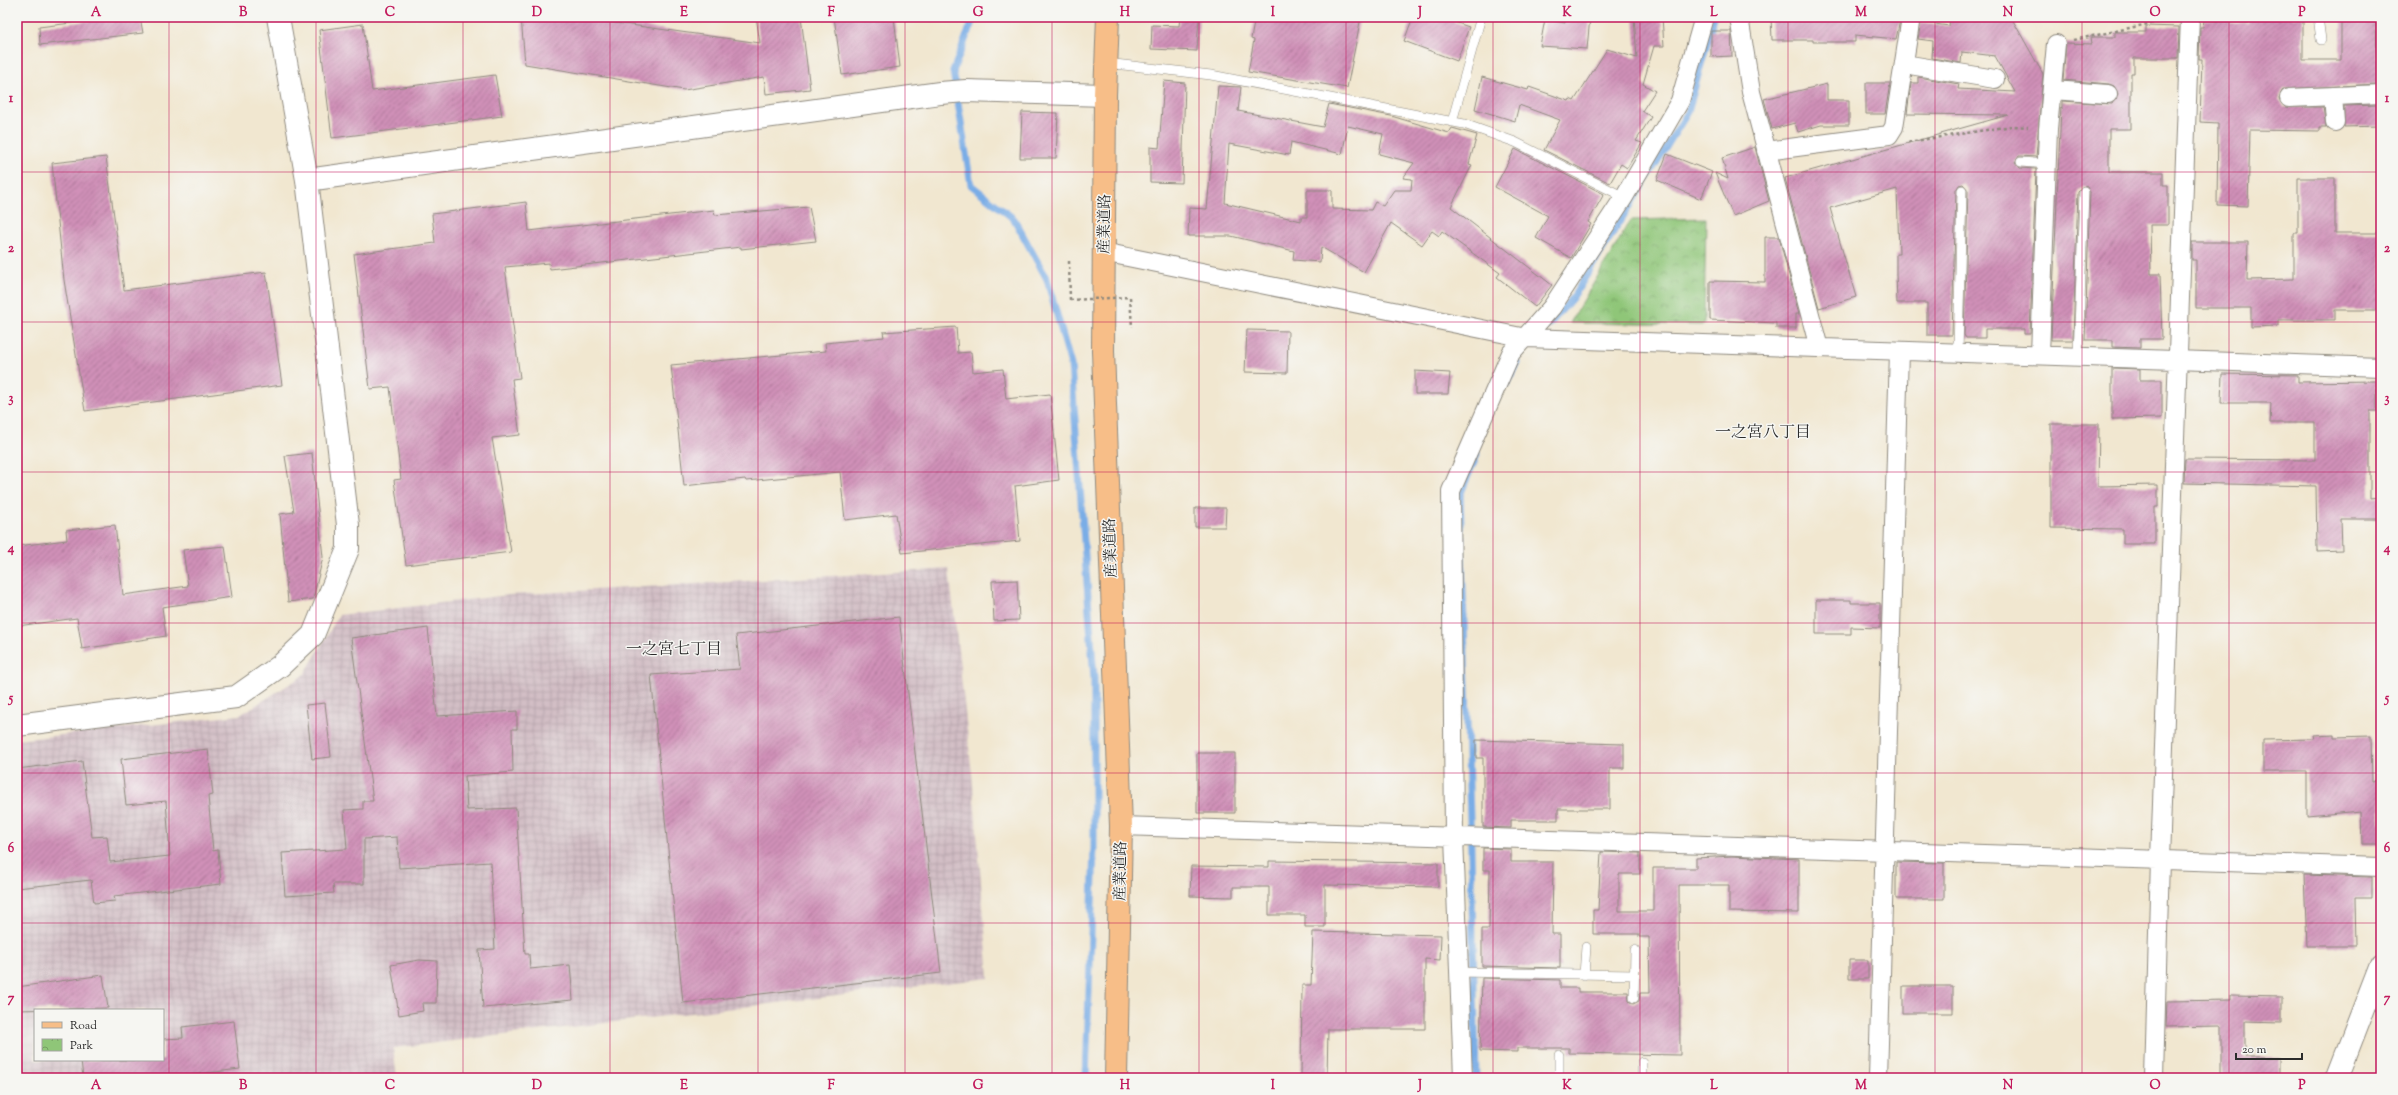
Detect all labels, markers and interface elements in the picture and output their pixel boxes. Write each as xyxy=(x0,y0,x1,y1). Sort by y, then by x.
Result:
text: A xyxy=(91,4,102,22)
text: B xyxy=(239,4,248,22)
text: C xyxy=(385,4,395,22)
text: D xyxy=(532,4,542,22)
text: E xyxy=(680,4,688,22)
text: F xyxy=(827,4,835,22)
text: G xyxy=(973,4,984,22)
text: H xyxy=(1120,4,1131,22)
text: I xyxy=(1271,4,1276,22)
text: J xyxy=(1417,4,1422,22)
text: K xyxy=(1562,4,1572,22)
text: L xyxy=(1710,4,1718,22)
text: M xyxy=(1855,4,1867,22)
text: N xyxy=(2003,4,2014,22)
text: O xyxy=(2149,4,2161,22)
text: P xyxy=(2298,4,2306,22)
text: 1 xyxy=(9,90,14,108)
text: 1 xyxy=(2385,90,2390,108)
street label: 産業道路 xyxy=(1094,194,1117,254)
text: 2 xyxy=(8,240,15,258)
text: 2 xyxy=(2384,240,2391,258)
text: 3 xyxy=(8,390,14,408)
text: 3 xyxy=(2384,390,2390,408)
district label: 一之宮八丁目 xyxy=(1715,422,1811,445)
street label: 産業道路 xyxy=(1100,518,1123,578)
text: 4 xyxy=(7,540,15,558)
text: 4 xyxy=(2383,540,2391,558)
district label: 一之宮七丁目 xyxy=(626,639,722,662)
text: 5 xyxy=(8,690,14,708)
text: 5 xyxy=(2384,690,2390,708)
text: 6 xyxy=(8,840,15,858)
text: 6 xyxy=(2384,840,2391,858)
street label: 産業道路 xyxy=(1110,841,1133,901)
text: 7 xyxy=(8,990,15,1008)
text: 7 xyxy=(2384,990,2391,1008)
legend xyxy=(34,1009,164,1061)
text: Road xyxy=(70,1017,97,1035)
scale bar xyxy=(2236,1035,2302,1061)
text: Park xyxy=(70,1037,93,1055)
text: 20 m xyxy=(2242,1041,2267,1059)
text: A xyxy=(91,1077,102,1095)
text: B xyxy=(239,1077,248,1095)
text: C xyxy=(385,1077,395,1095)
text: D xyxy=(532,1077,542,1095)
text: E xyxy=(680,1077,688,1095)
text: F xyxy=(827,1077,835,1095)
text: G xyxy=(973,1077,984,1095)
text: H xyxy=(1120,1077,1131,1095)
text: I xyxy=(1271,1077,1276,1095)
text: J xyxy=(1417,1077,1422,1095)
text: K xyxy=(1562,1077,1572,1095)
text: L xyxy=(1710,1077,1718,1095)
text: M xyxy=(1855,1077,1867,1095)
text: N xyxy=(2003,1077,2014,1095)
text: O xyxy=(2149,1077,2161,1095)
text: P xyxy=(2298,1077,2306,1095)

